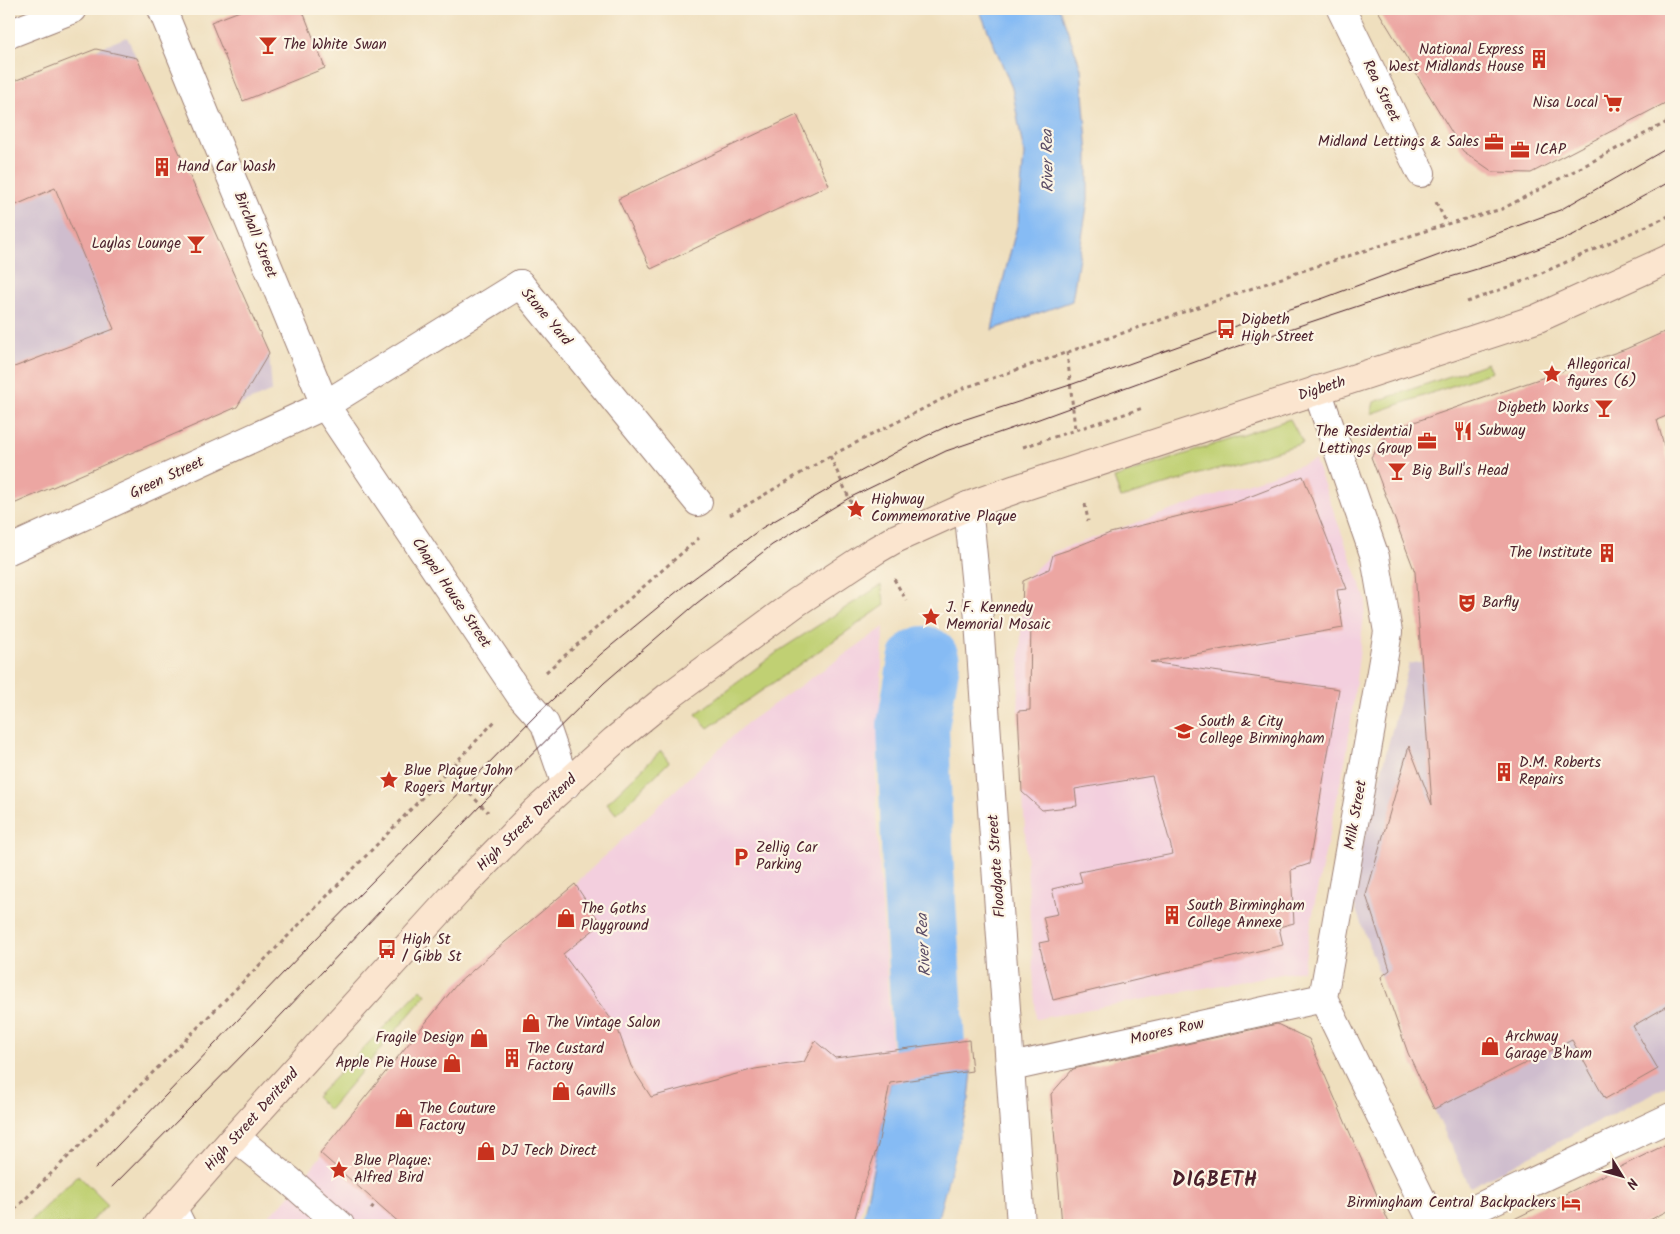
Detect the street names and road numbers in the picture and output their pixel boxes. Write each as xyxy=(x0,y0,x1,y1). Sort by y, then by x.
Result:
street label: Rea Street xyxy=(1356,56,1406,126)
street label: Birchall Street xyxy=(227,188,283,282)
street label: Stone Yard xyxy=(514,283,578,352)
street label: Digbeth xyxy=(1295,370,1349,408)
street label: Green Street xyxy=(126,450,208,506)
street label: Chapel House Street xyxy=(405,533,497,653)
street label: High Street Deritend xyxy=(471,768,583,877)
street label: Milk Street xyxy=(1338,778,1374,852)
street label: Floodgate Street xyxy=(981,813,1013,918)
street label: Moores Row xyxy=(1128,1012,1207,1052)
street label: High Street Deritend xyxy=(199,1063,305,1177)

